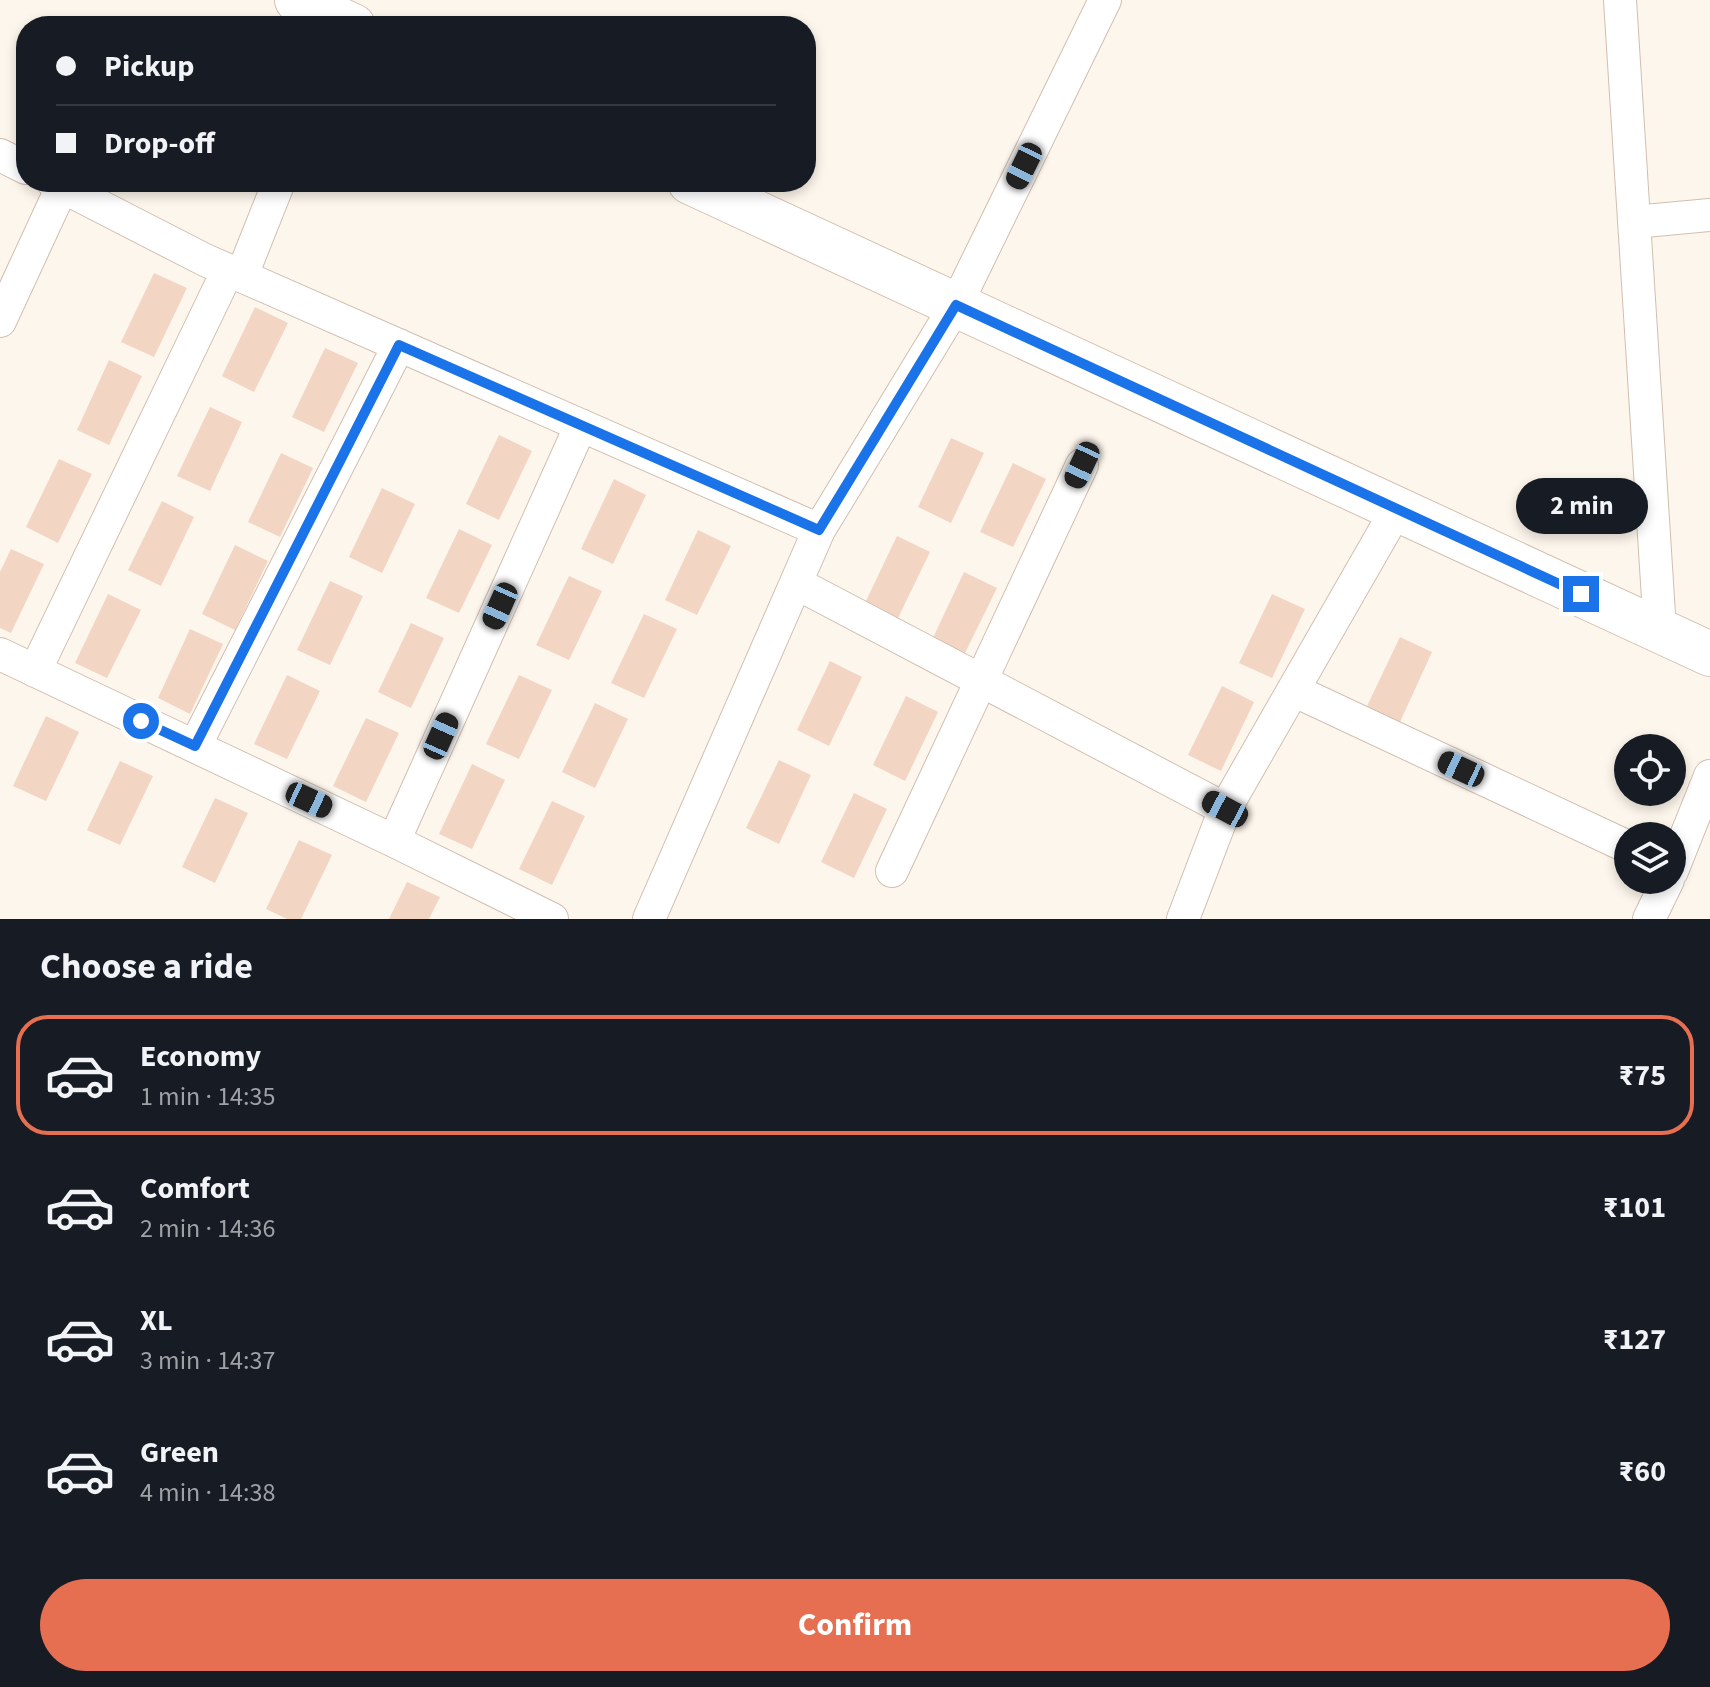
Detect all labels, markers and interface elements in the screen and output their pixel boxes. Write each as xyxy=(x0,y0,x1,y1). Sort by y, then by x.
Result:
text: Pickup xyxy=(104,45,194,88)
text: Drop-off xyxy=(104,122,215,165)
car xyxy=(1003,139,1045,193)
car xyxy=(1061,438,1103,492)
callout: 2 min xyxy=(1515,478,1647,534)
text: 2 min xyxy=(1550,487,1614,524)
route end xyxy=(1563,576,1599,612)
car xyxy=(479,579,521,633)
route start xyxy=(123,703,159,739)
car xyxy=(420,709,462,763)
map controls xyxy=(1614,734,1686,894)
button: locate xyxy=(1614,734,1686,806)
car xyxy=(1434,748,1488,790)
car xyxy=(282,779,336,821)
car xyxy=(1198,787,1252,831)
button: layers xyxy=(1614,822,1686,894)
text: Choose a ride xyxy=(40,941,253,992)
text: Economy xyxy=(140,1035,261,1078)
icon: car xyxy=(44,1039,116,1111)
text: ₹75 xyxy=(1618,1054,1666,1097)
text: 1 min · 14:35 xyxy=(140,1078,275,1115)
text: Comfort xyxy=(140,1167,250,1210)
icon: car xyxy=(44,1171,116,1243)
text: ₹101 xyxy=(1603,1186,1666,1229)
text: 2 min · 14:36 xyxy=(140,1210,275,1247)
text: XL xyxy=(140,1299,173,1342)
icon: car xyxy=(44,1303,116,1375)
text: ₹127 xyxy=(1603,1318,1666,1361)
text: 3 min · 14:37 xyxy=(140,1342,275,1379)
text: Green xyxy=(140,1431,219,1474)
icon: car xyxy=(44,1435,116,1507)
text: ₹60 xyxy=(1618,1450,1666,1493)
text: 4 min · 14:38 xyxy=(140,1474,275,1511)
button: Confirm xyxy=(40,1579,1670,1671)

